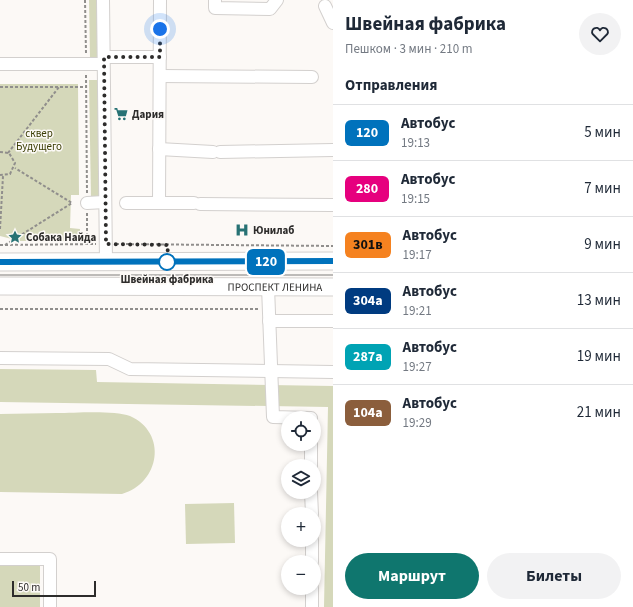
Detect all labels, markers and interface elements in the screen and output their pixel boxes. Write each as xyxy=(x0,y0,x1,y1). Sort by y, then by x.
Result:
text: Швейная фабрика xyxy=(345,11,506,38)
button: heart xyxy=(579,13,621,55)
your location xyxy=(150,19,170,39)
text: Пешком · 3 мин · 210 m xyxy=(345,40,473,58)
text: Отправления xyxy=(345,75,438,96)
supermarket icon: Дария xyxy=(113,106,129,122)
place label: Дария xyxy=(132,107,164,122)
text: Автобус xyxy=(401,113,455,134)
text: 5 мин xyxy=(584,122,621,143)
text: 120 xyxy=(356,123,378,143)
park label: сквер Будущего xyxy=(16,126,62,154)
text: 19:13 xyxy=(401,134,430,152)
text: Автобус xyxy=(401,169,455,190)
text: 7 мин xyxy=(584,178,621,199)
text: 280 xyxy=(356,179,378,199)
text: 19:15 xyxy=(401,190,430,208)
hospital icon: Юнилаб xyxy=(234,222,250,238)
place label: Юнилаб xyxy=(253,223,295,238)
text: Автобус xyxy=(403,225,457,246)
place icon: Собака Найда xyxy=(7,229,23,245)
place label: Собака Найда xyxy=(26,230,96,245)
text: 9 мин xyxy=(584,234,621,255)
text: 301в xyxy=(353,235,383,255)
text: 19:17 xyxy=(403,246,432,264)
line badge: 120 xyxy=(243,249,289,275)
text: 120 xyxy=(255,252,277,272)
marker: Швейная фабрика xyxy=(158,253,176,271)
place label: Швейная фабрика xyxy=(120,272,214,287)
street label: ПРОСПЕКТ ЛЕНИНА xyxy=(228,280,322,295)
text: Автобус xyxy=(403,281,457,302)
text: 13 мин xyxy=(577,290,621,311)
text: 304а xyxy=(353,291,383,311)
text: 19:21 xyxy=(403,302,432,320)
text: Автобус xyxy=(403,337,457,358)
text: 19 мин xyxy=(577,346,621,367)
text: 287а xyxy=(353,347,383,367)
text: 19:27 xyxy=(403,358,432,376)
text: Автобус xyxy=(403,393,457,414)
text: 21 мин xyxy=(577,402,621,423)
text: 104а xyxy=(353,403,383,423)
map controls xyxy=(281,411,321,595)
button: locate xyxy=(281,411,321,451)
text: 19:29 xyxy=(403,414,432,432)
button: layers xyxy=(281,459,321,499)
button: + xyxy=(281,507,321,547)
button: Маршрут xyxy=(345,553,479,599)
button: Билеты xyxy=(487,553,621,599)
button: − xyxy=(281,555,321,595)
scale bar xyxy=(12,579,96,598)
text: 50 m xyxy=(18,580,40,595)

